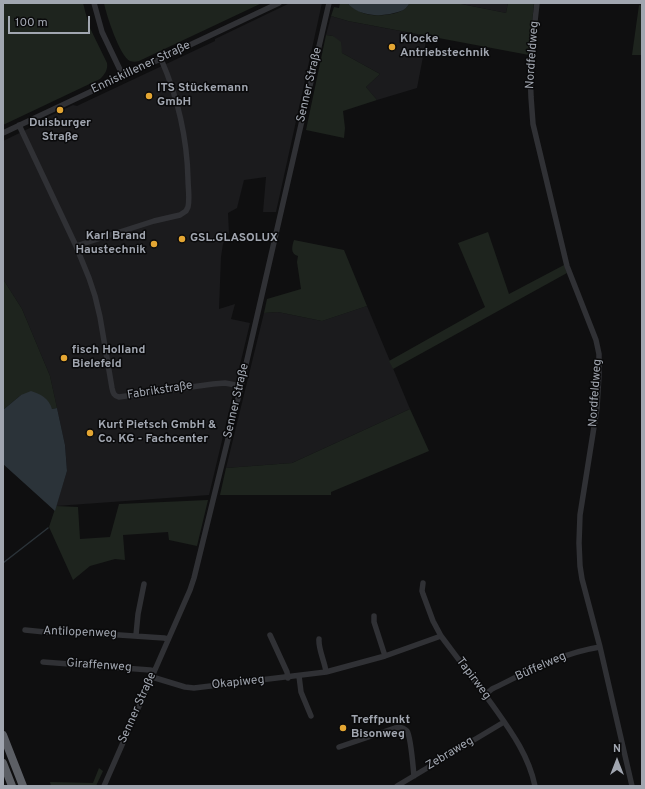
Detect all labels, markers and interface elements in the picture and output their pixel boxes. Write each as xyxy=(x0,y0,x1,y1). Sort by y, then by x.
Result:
scale bar xyxy=(10,8,92,34)
text: 100 m xyxy=(15,15,48,31)
street label: Nordfeldweg xyxy=(523,20,543,90)
place label: Klocke Antriebstechnik xyxy=(400,33,490,61)
street label: Enniskillener Straße xyxy=(89,39,193,97)
marker: Klocke Antriebstechnik xyxy=(387,42,397,52)
street label: Senner Straße xyxy=(294,46,326,124)
place label: ITS Stückemann GmbH xyxy=(157,82,248,110)
marker: ITS Stückemann GmbH xyxy=(144,91,154,101)
marker: Duisburger Straße xyxy=(55,105,65,115)
place label: Duisburger Straße xyxy=(29,117,91,145)
place label: Karl Brand Haustechnik xyxy=(75,230,146,258)
place label: GSL.GLASOLUX xyxy=(190,232,278,246)
marker: GSL.GLASOLUX xyxy=(177,234,187,244)
marker: Karl Brand Haustechnik xyxy=(149,239,159,249)
place label: fisch Holland Bielefeld xyxy=(72,344,145,372)
marker: fisch Holland Bielefeld xyxy=(59,353,69,363)
street label: Nordfeldweg xyxy=(586,358,606,428)
street label: Senner Straße xyxy=(221,362,253,440)
street label: Fabrikstraße xyxy=(126,379,194,403)
place label: Kurt Pietsch GmbH & Co. KG - Fachcenter xyxy=(98,419,217,447)
marker: Kurt Pietsch GmbH & Co. KG - Fachcenter xyxy=(85,428,95,438)
street label: Antilopenweg xyxy=(43,625,117,641)
street label: Büffelweg xyxy=(513,649,569,685)
street label: Tapirweg xyxy=(452,655,494,703)
street label: Giraffenweg xyxy=(66,657,132,675)
street label: Senner Straße xyxy=(116,670,160,746)
street label: Okapiweg xyxy=(211,673,265,693)
place label: Treffpunkt Bisonweg xyxy=(351,714,410,742)
marker: Treffpunkt Bisonweg xyxy=(338,723,348,733)
street label: Zebraweg xyxy=(423,734,477,774)
north arrow xyxy=(597,741,637,781)
text: N xyxy=(613,742,621,756)

